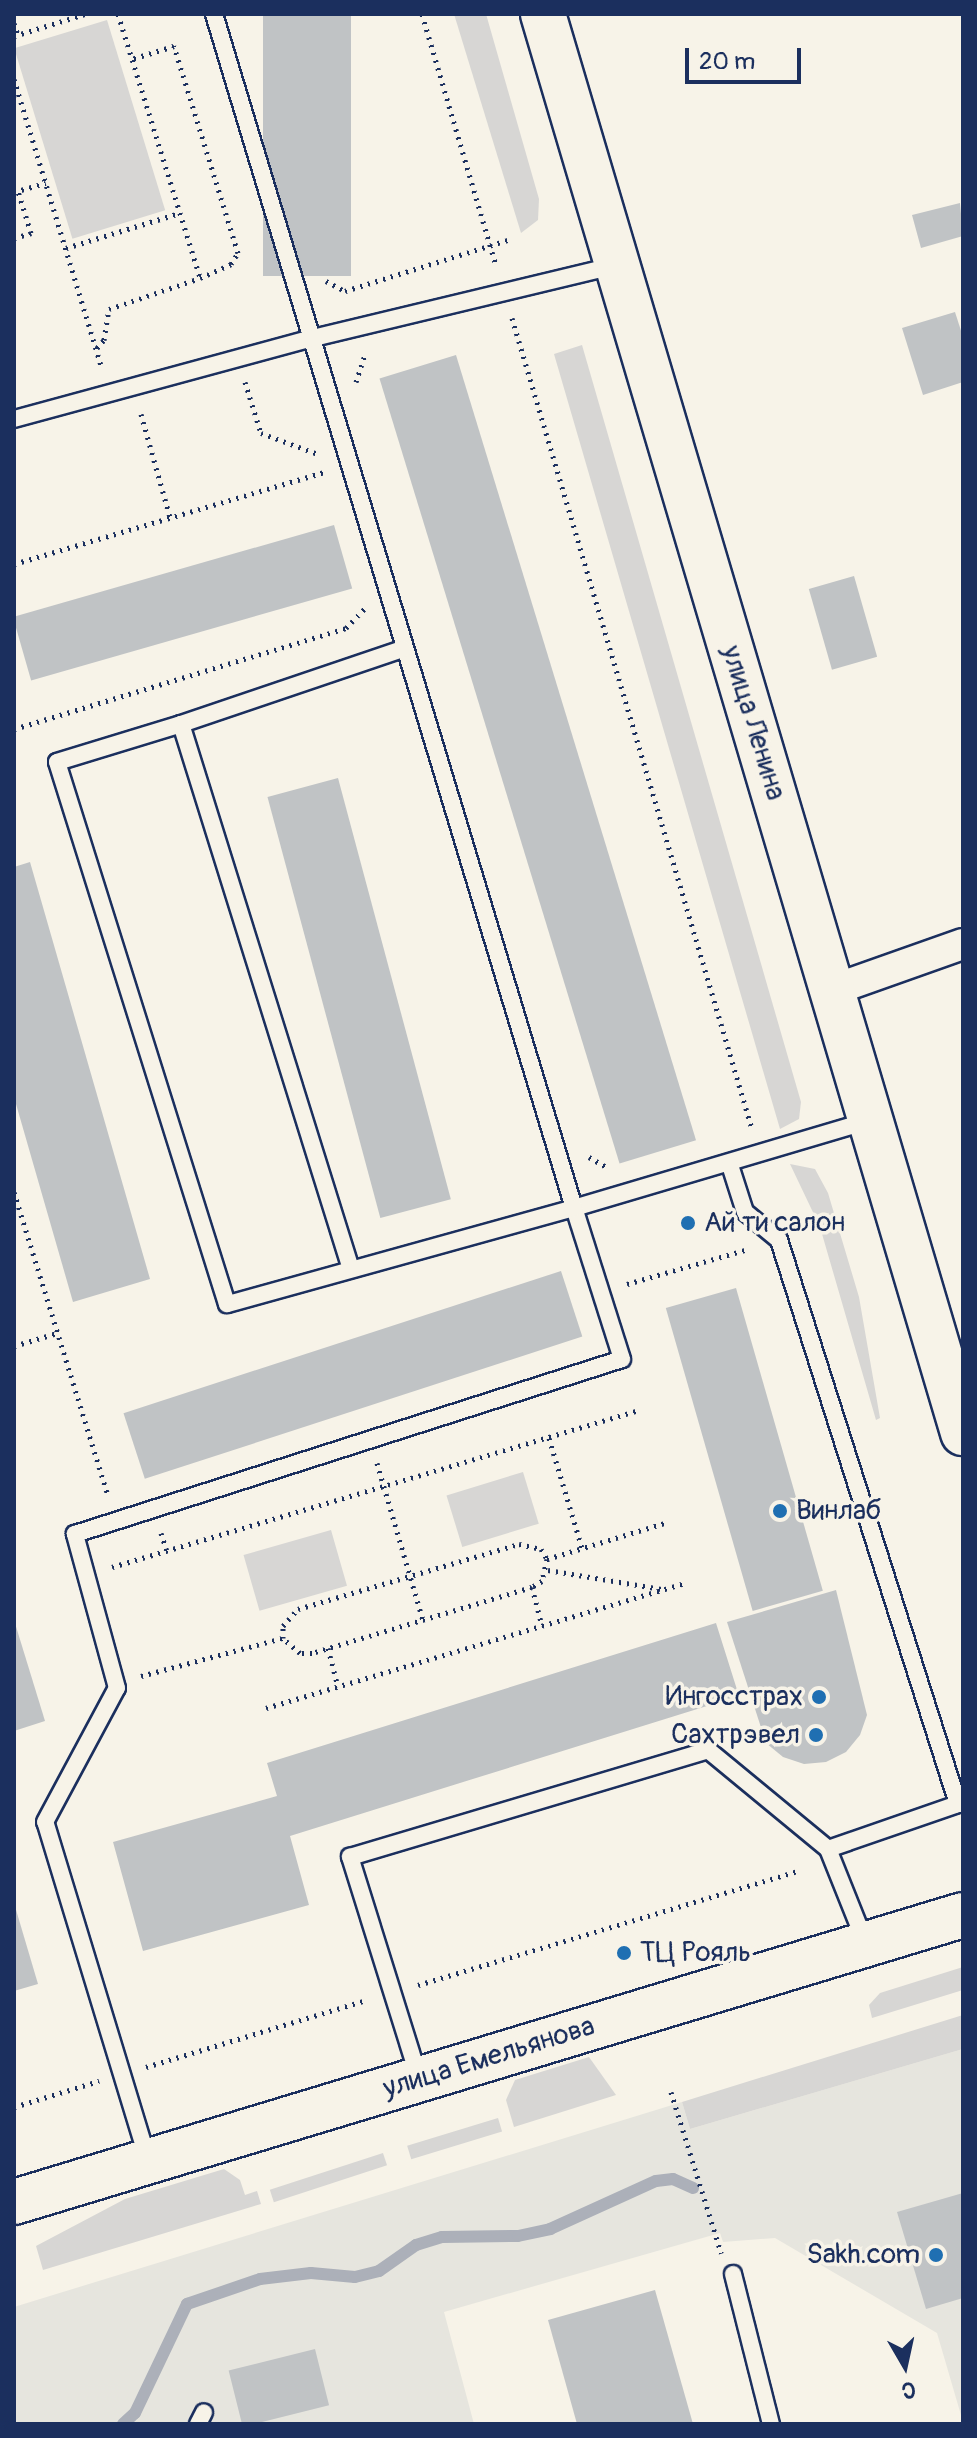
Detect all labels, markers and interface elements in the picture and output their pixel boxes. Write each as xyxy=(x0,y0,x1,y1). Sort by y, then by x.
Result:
scale bar xyxy=(689,32,805,82)
text: 20 m xyxy=(699,47,755,76)
street label: улица Ленина xyxy=(714,642,792,804)
place label: Ай ти салон xyxy=(704,1206,845,1240)
marker: Ай ти салон xyxy=(679,1214,697,1232)
place label: Винлаб xyxy=(796,1494,881,1528)
marker: Винлаб xyxy=(771,1502,789,1520)
place label: Ингосстрах xyxy=(665,1680,803,1714)
marker: Ингосстрах xyxy=(810,1688,828,1706)
place label: Сахтрэвел xyxy=(671,1718,800,1752)
marker: Сахтрэвел xyxy=(807,1726,825,1744)
place label: ТЦ Рояль xyxy=(640,1936,751,1970)
marker: ТЦ Рояль xyxy=(615,1944,633,1962)
street label: улица Емельянова xyxy=(379,2010,599,2106)
place label: Sakh.com xyxy=(806,2238,920,2272)
marker: Sakh.com xyxy=(927,2246,945,2264)
north arrow xyxy=(865,2326,945,2406)
text: С xyxy=(900,2375,918,2405)

